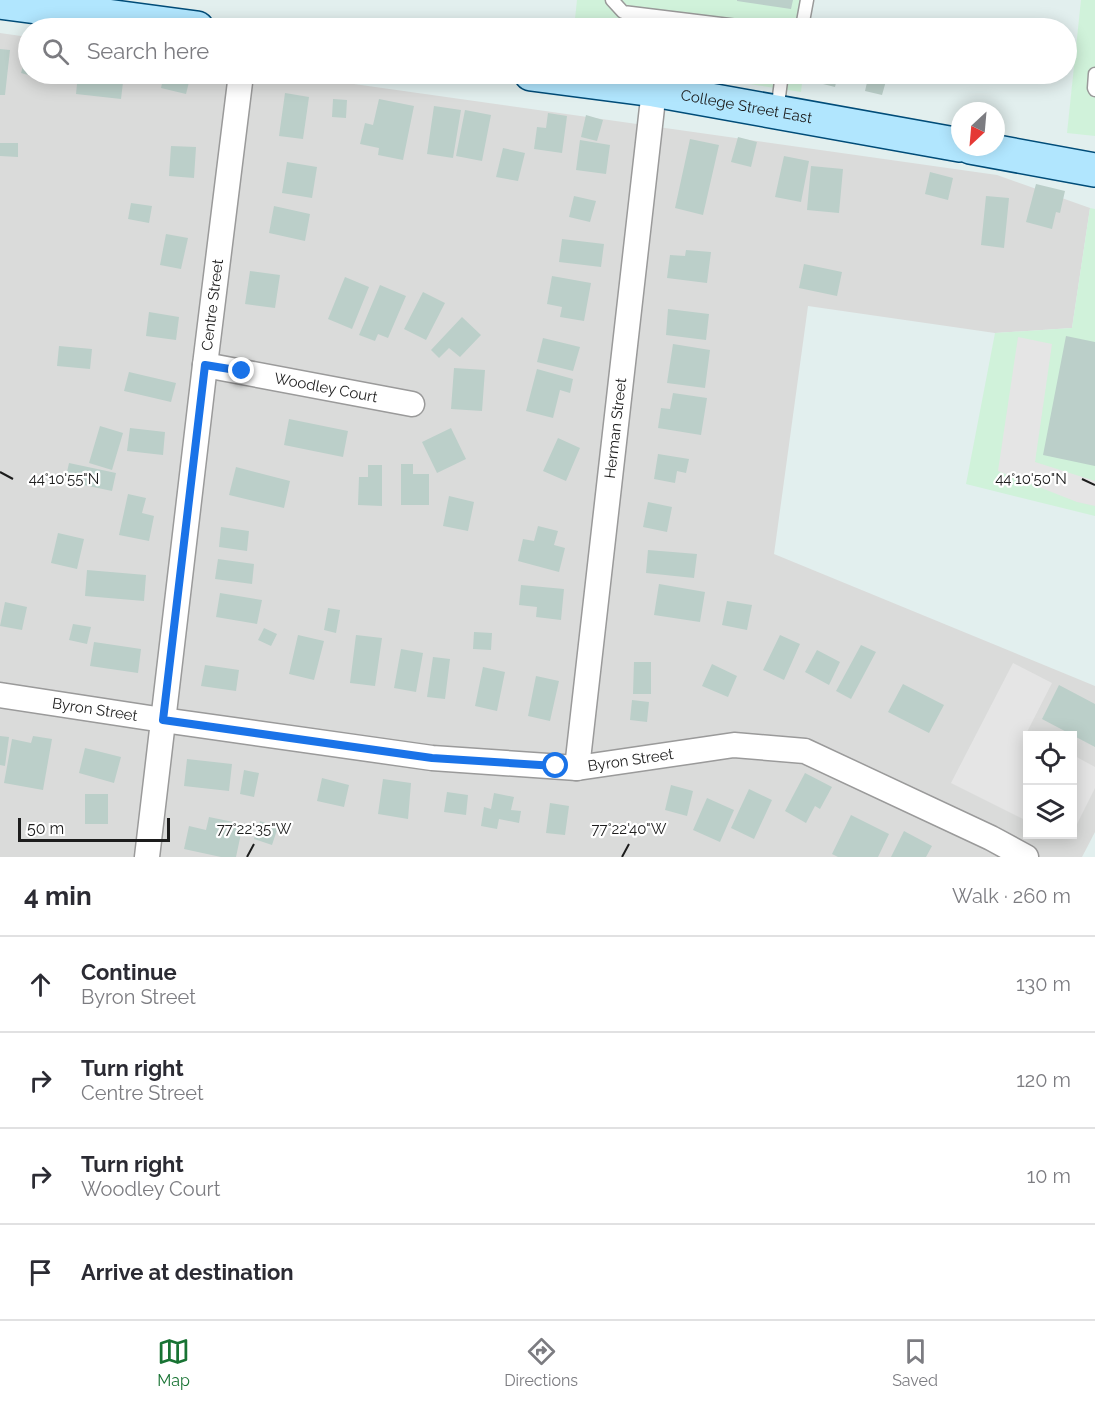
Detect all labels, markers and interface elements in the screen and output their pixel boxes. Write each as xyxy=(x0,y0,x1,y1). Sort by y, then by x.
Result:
search box xyxy=(18,18,1077,84)
icon: search xyxy=(39,35,72,68)
text: Search here xyxy=(87,38,209,64)
street label: College Street East xyxy=(679,86,814,127)
north arrow xyxy=(951,102,1005,156)
street label: Centre Street xyxy=(198,258,227,352)
route end xyxy=(228,357,254,383)
street label: Woodley Court xyxy=(273,369,379,406)
street label: Herman Street xyxy=(601,377,630,479)
text: 44°10'55"N xyxy=(29,470,99,488)
text: 44°10'50"N xyxy=(995,470,1067,488)
street label: Byron Street xyxy=(51,694,139,725)
map controls xyxy=(1023,731,1077,839)
button: locate xyxy=(1023,731,1077,785)
street label: Byron Street xyxy=(587,745,674,775)
route start xyxy=(542,752,568,778)
button: layers xyxy=(1023,785,1077,839)
scale bar xyxy=(18,815,170,842)
text: 50 m xyxy=(27,819,64,838)
text: 77°22'35"W xyxy=(217,820,292,838)
text: 77°22'40"W xyxy=(592,820,667,838)
text: 4 min xyxy=(24,881,92,911)
text: Walk · 260 m xyxy=(952,884,1071,908)
text: Continue xyxy=(81,959,177,985)
icon: ahead xyxy=(24,968,57,1001)
text: 130 m xyxy=(1016,972,1071,996)
text: Byron Street xyxy=(81,985,196,1009)
text: Turn right xyxy=(81,1055,184,1081)
icon: right xyxy=(24,1064,57,1097)
text: 120 m xyxy=(1016,1068,1071,1092)
text: Centre Street xyxy=(81,1081,204,1105)
text: Turn right xyxy=(81,1151,184,1177)
icon: right xyxy=(24,1160,57,1193)
text: 10 m xyxy=(1027,1164,1071,1188)
text: Woodley Court xyxy=(81,1177,220,1201)
icon: arrive xyxy=(24,1256,57,1289)
text: Arrive at destination xyxy=(81,1259,294,1285)
tab: Map xyxy=(157,1335,190,1390)
tab: Directions xyxy=(504,1335,578,1390)
tab: Saved xyxy=(892,1335,938,1390)

